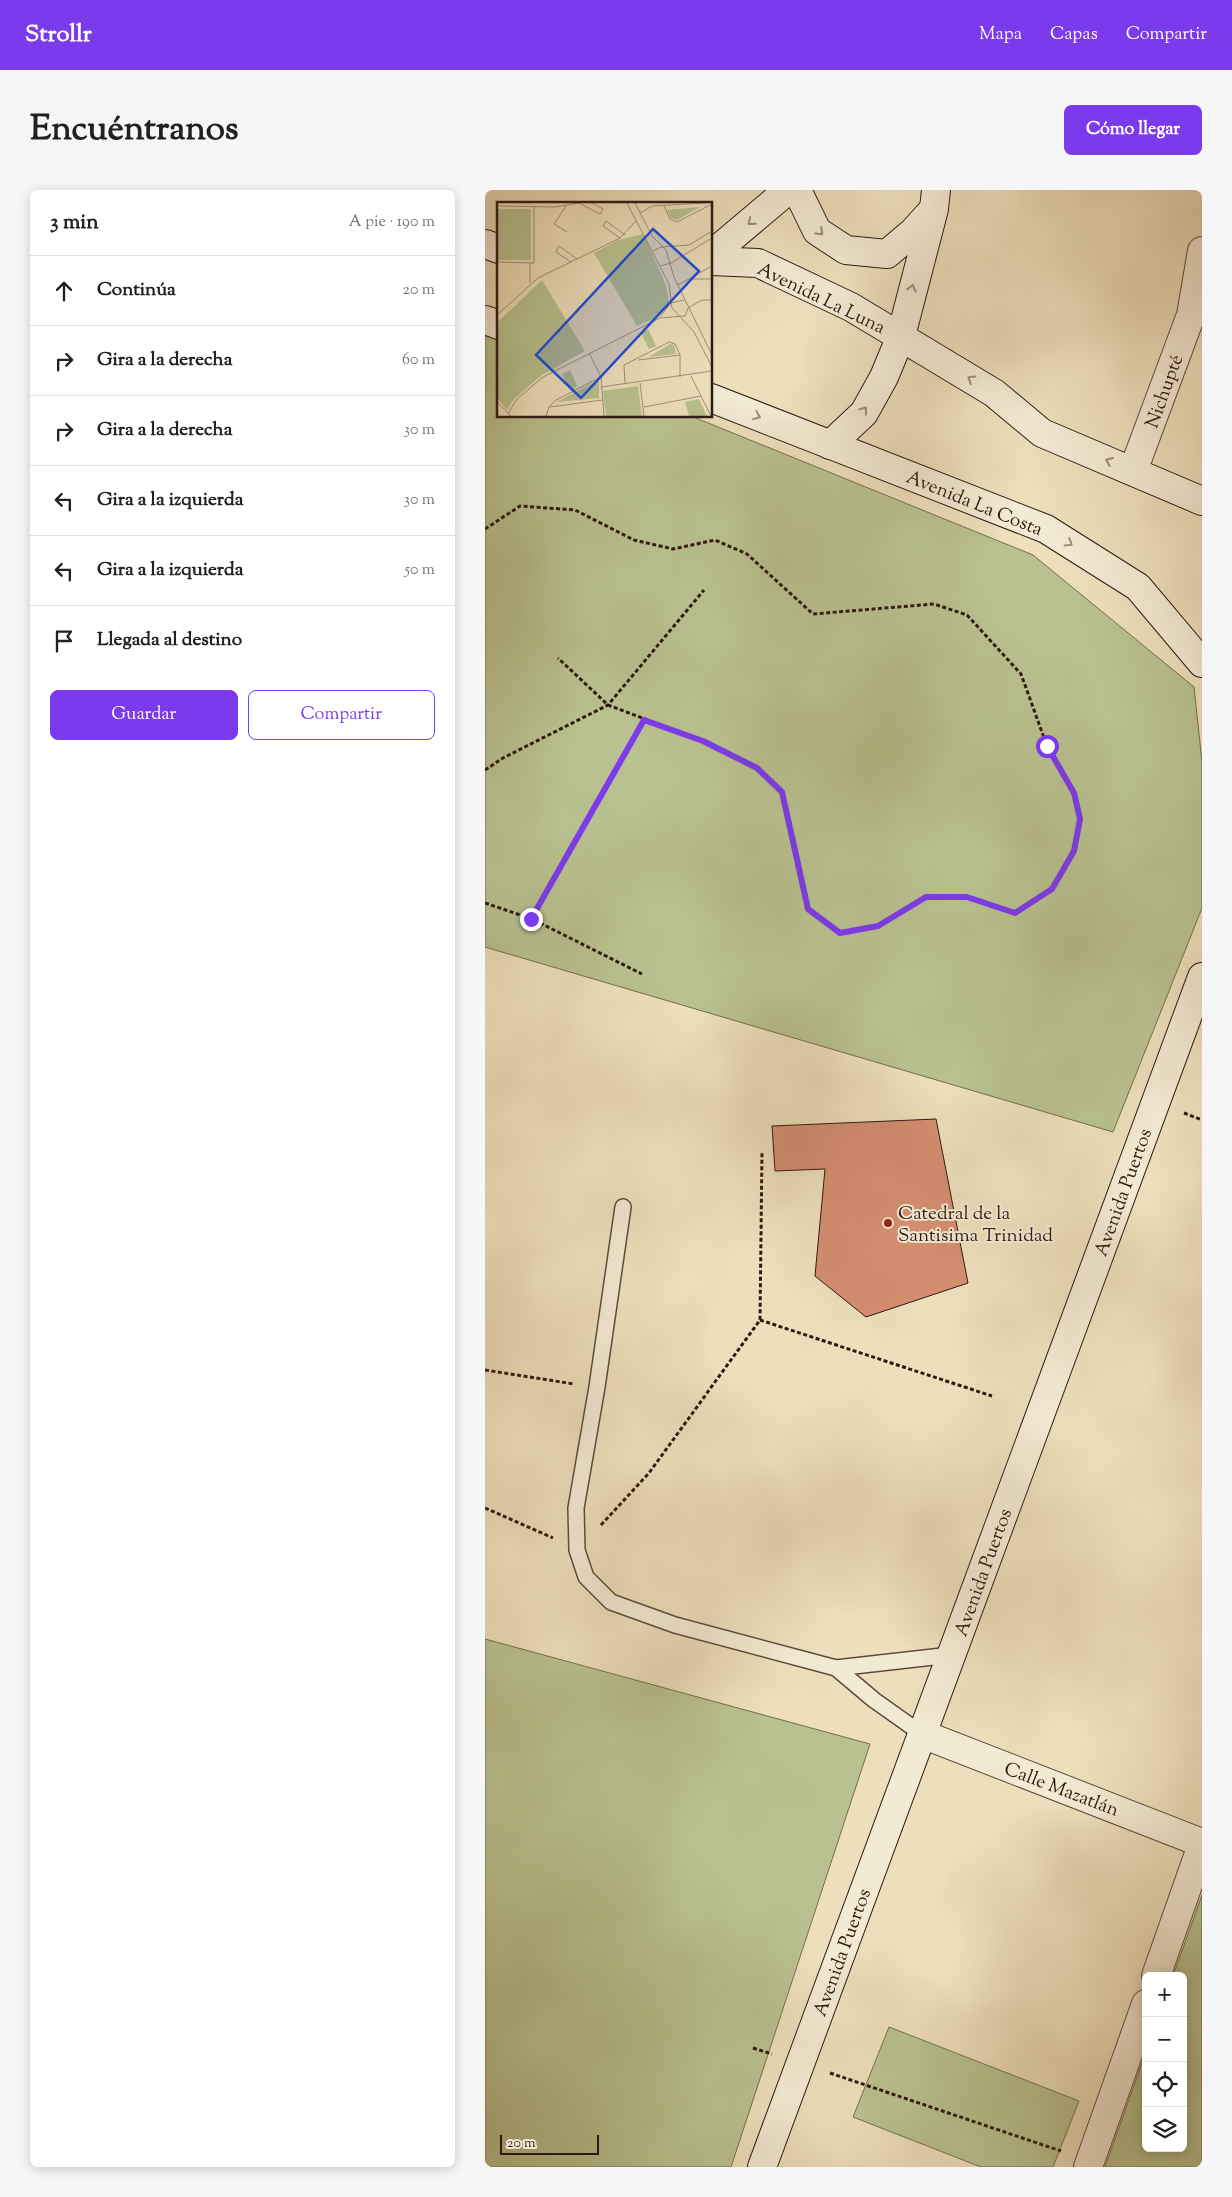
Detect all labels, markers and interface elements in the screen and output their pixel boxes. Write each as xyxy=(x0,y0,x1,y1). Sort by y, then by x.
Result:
text: Strollr xyxy=(25,18,92,52)
text: Mapa xyxy=(979,22,1022,48)
text: Capas xyxy=(1050,22,1098,48)
text: Compartir xyxy=(1126,22,1207,48)
text: Encuéntranos xyxy=(30,105,239,156)
button: Cómo llegar xyxy=(1064,105,1202,155)
inset map xyxy=(497,202,713,418)
text: 3 min xyxy=(50,208,99,238)
text: A pie · 190 m xyxy=(349,211,435,234)
one-way arrow xyxy=(748,216,757,225)
one-way arrow xyxy=(814,226,823,235)
street label: Avenida La Luna xyxy=(752,257,890,342)
icon: ahead xyxy=(50,277,78,305)
text: Continúa xyxy=(97,277,176,304)
text: 20 m xyxy=(402,279,435,302)
one-way arrow xyxy=(907,285,917,293)
icon: right xyxy=(50,347,78,375)
text: Gira a la derecha xyxy=(97,347,232,374)
text: 60 m xyxy=(402,349,435,372)
street label: Nichupté xyxy=(1140,351,1191,432)
one-way arrow xyxy=(967,375,976,385)
one-way arrow xyxy=(859,407,867,416)
one-way arrow xyxy=(752,410,760,420)
icon: right xyxy=(50,417,78,445)
text: Gira a la derecha xyxy=(97,417,232,444)
text: 30 m xyxy=(404,419,435,442)
one-way arrow xyxy=(1105,457,1114,467)
street label: Avenida La Costa xyxy=(902,465,1047,544)
icon: left xyxy=(50,487,78,515)
text: Gira a la izquierda xyxy=(97,487,243,514)
text: 30 m xyxy=(404,489,435,512)
one-way arrow xyxy=(1063,537,1072,547)
icon: left xyxy=(50,557,78,585)
text: Gira a la izquierda xyxy=(97,557,243,584)
text: 50 m xyxy=(404,559,435,582)
icon: arrive xyxy=(50,627,78,655)
text: Llegada al destino xyxy=(97,627,242,654)
button: Guardar xyxy=(50,690,238,740)
button: Compartir xyxy=(248,690,435,740)
route start xyxy=(1036,735,1059,758)
route end xyxy=(520,908,543,931)
street label: Avenida Puertos xyxy=(1089,1125,1160,1261)
place label: Catedral de la Santisima Trinidad xyxy=(898,1201,1053,1250)
marker: Catedral de la Santisima Trinidad xyxy=(882,1217,894,1229)
street label: Avenida Puertos xyxy=(949,1505,1020,1641)
street label: Calle Mazatlán xyxy=(1000,1756,1122,1825)
street label: Avenida Puertos xyxy=(808,1885,879,2021)
map controls xyxy=(1142,1972,1187,2152)
button: + xyxy=(1142,1972,1187,2017)
button: − xyxy=(1142,2017,1187,2062)
button: locate xyxy=(1142,2062,1187,2107)
button: layers xyxy=(1142,2107,1187,2152)
scale bar xyxy=(500,2132,599,2155)
text: 20 m xyxy=(507,2134,536,2154)

